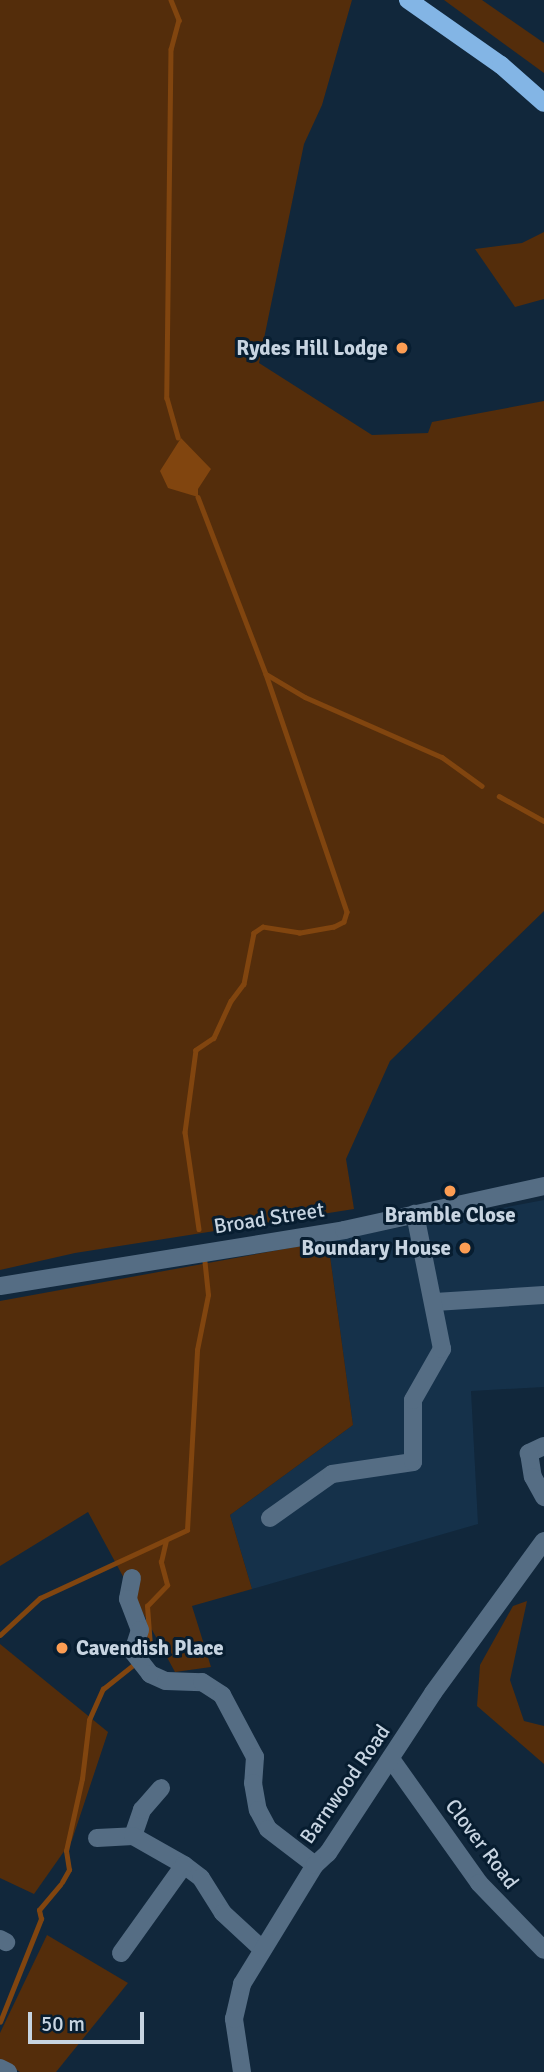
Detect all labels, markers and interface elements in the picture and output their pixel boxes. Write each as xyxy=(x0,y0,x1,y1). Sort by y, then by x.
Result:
place label: Rydes Hill Lodge xyxy=(236,335,388,361)
marker: Rydes Hill Lodge xyxy=(394,340,410,356)
marker: Bramble Close xyxy=(442,1183,458,1199)
street label: Broad Street xyxy=(212,1197,326,1239)
place label: Bramble Close xyxy=(384,1202,516,1228)
place label: Boundary House xyxy=(301,1235,451,1261)
marker: Boundary House xyxy=(457,1240,473,1256)
place label: Cavendish Place xyxy=(76,1635,224,1661)
marker: Cavendish Place xyxy=(54,1640,70,1656)
street label: Barnwood Road xyxy=(295,1720,395,1848)
street label: Clover Road xyxy=(440,1794,524,1894)
scale bar xyxy=(32,1998,147,2042)
text: 50 m xyxy=(41,2011,85,2037)

